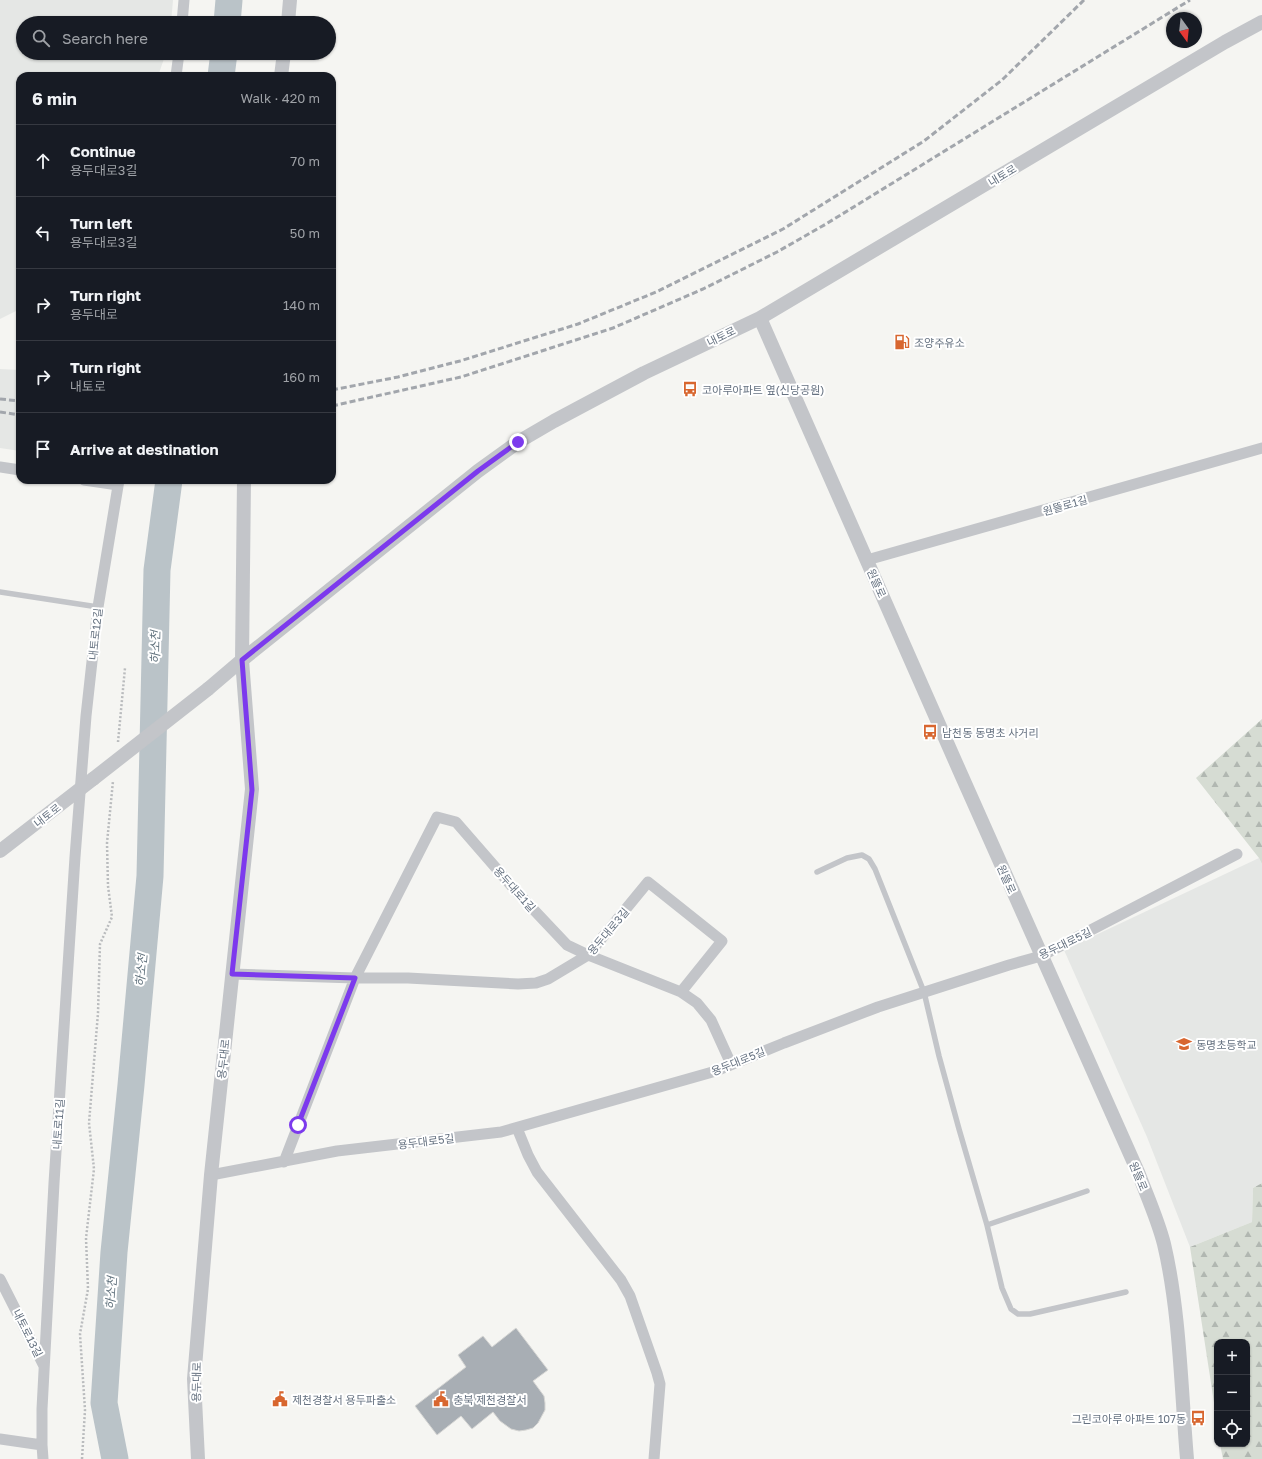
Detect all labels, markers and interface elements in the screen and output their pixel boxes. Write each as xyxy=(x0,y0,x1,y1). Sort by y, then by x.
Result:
north arrow xyxy=(1166,12,1202,48)
search box xyxy=(16,16,336,60)
icon: search xyxy=(30,27,52,49)
text: Search here xyxy=(62,29,148,47)
text: 6 min xyxy=(32,88,77,109)
text: Walk · 420 m xyxy=(241,90,320,106)
text: Continue xyxy=(70,142,136,160)
icon: ahead xyxy=(32,150,54,172)
text: 70 m xyxy=(290,153,320,169)
text: 용두대로3길 xyxy=(70,162,137,178)
street label: 내토로 xyxy=(986,162,1018,188)
text: Turn left xyxy=(70,214,132,232)
icon: left xyxy=(32,222,54,244)
text: 50 m xyxy=(290,225,320,241)
text: 용두대로3길 xyxy=(70,234,137,250)
text: Turn right xyxy=(70,286,141,304)
icon: right xyxy=(32,294,54,316)
text: 140 m xyxy=(283,297,320,313)
text: 용두대로 xyxy=(70,306,118,322)
street label: 내토로 xyxy=(705,324,737,348)
fuel station icon: 조양주유소 xyxy=(893,333,911,351)
place label: 조양주유소 xyxy=(914,336,965,349)
text: Turn right xyxy=(70,358,141,376)
icon: right xyxy=(32,366,54,388)
text: 160 m xyxy=(283,369,320,385)
text: 내토로 xyxy=(70,378,106,394)
bus stop icon: 코아루아파트 옆(신당공원) xyxy=(681,380,699,398)
place label: 코아루아파트 옆(신당공원) xyxy=(702,383,824,396)
route end xyxy=(509,433,527,451)
icon: arrive xyxy=(32,438,54,460)
text: Arrive at destination xyxy=(70,440,219,458)
street label: 원뜰로1길 xyxy=(1041,492,1089,518)
street label: 원뜰로 xyxy=(865,566,889,600)
street label: 내토로12길 xyxy=(86,607,104,661)
water label: 하소천 xyxy=(147,628,163,664)
bus stop icon: 남천동 동명초 사거리 xyxy=(921,723,939,741)
place label: 남천동 동명초 사거리 xyxy=(942,726,1039,739)
street label: 내토로 xyxy=(31,801,63,829)
street label: 원뜰로 xyxy=(995,862,1019,896)
street label: 용두대로1길 xyxy=(491,864,539,914)
street label: 용두대로3길 xyxy=(585,905,631,957)
street label: 용두대로5길 xyxy=(1037,925,1093,961)
water label: 하소천 xyxy=(132,951,150,987)
school or university icon: 동명초등학교 xyxy=(1175,1035,1193,1053)
street label: 용두대로 xyxy=(214,1038,232,1080)
place label: 동명초등학교 xyxy=(1196,1038,1257,1051)
street label: 용두대로5길 xyxy=(709,1044,767,1078)
street label: 내토로11길 xyxy=(50,1098,66,1150)
route start xyxy=(289,1116,307,1134)
street label: 용두대로5길 xyxy=(397,1131,455,1151)
street label: 원뜰로 xyxy=(1127,1159,1151,1193)
water label: 하소천 xyxy=(102,1274,120,1310)
street label: 내토로13길 xyxy=(10,1307,46,1359)
map controls xyxy=(1214,1339,1250,1447)
button: + xyxy=(1214,1339,1250,1375)
street label: 용두대로 xyxy=(189,1362,203,1402)
button: − xyxy=(1214,1375,1250,1411)
public building icon: 제천경찰서 용두파출소 xyxy=(271,1390,289,1408)
public building icon: 충북 제천경찰서 xyxy=(432,1390,450,1408)
place label: 제천경찰서 용두파출소 xyxy=(292,1393,396,1406)
place label: 충북 제천경찰서 xyxy=(453,1393,527,1406)
bus stop icon: 그린코아루 아파트 107동 xyxy=(1189,1409,1207,1427)
button: locate xyxy=(1214,1411,1250,1447)
place label: 그린코아루 아파트 107동 xyxy=(1071,1412,1186,1425)

